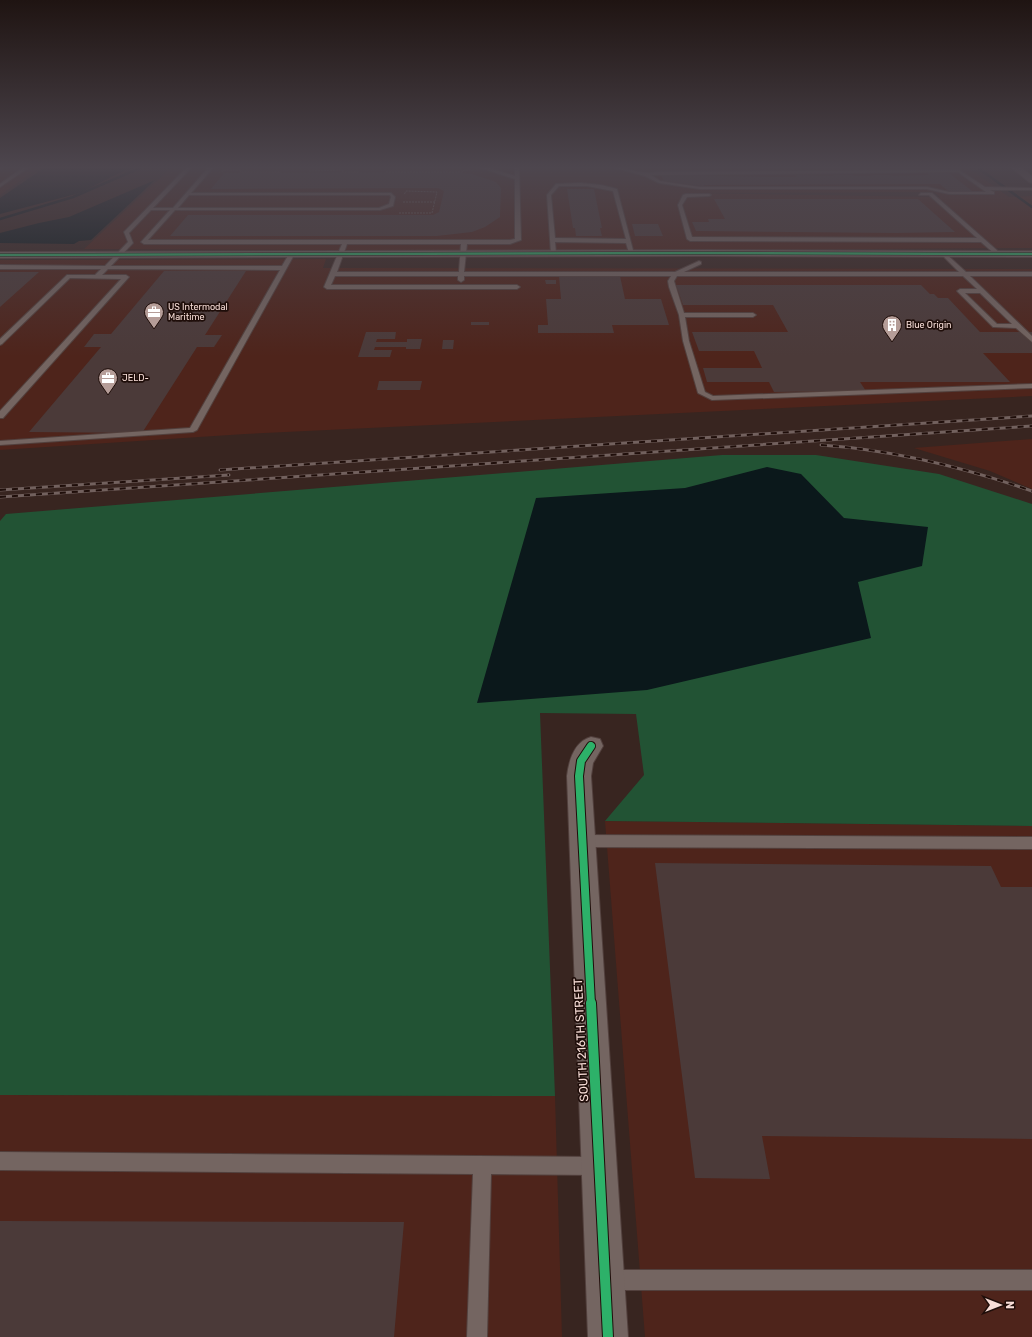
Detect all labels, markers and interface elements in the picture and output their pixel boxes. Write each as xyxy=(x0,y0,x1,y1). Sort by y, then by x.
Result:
office icon: US Intermodal Maritime xyxy=(143,301,165,329)
place label: US Intermodal Maritime xyxy=(168,302,228,322)
building icon: Blue Origin xyxy=(881,314,903,342)
place label: Blue Origin xyxy=(906,320,952,330)
office icon: JELD- xyxy=(97,367,119,395)
place label: JELD- xyxy=(122,373,149,383)
street label: SOUTH 216TH STREET xyxy=(571,978,591,1102)
north arrow xyxy=(980,1285,1020,1325)
text: N xyxy=(1003,1301,1016,1309)

